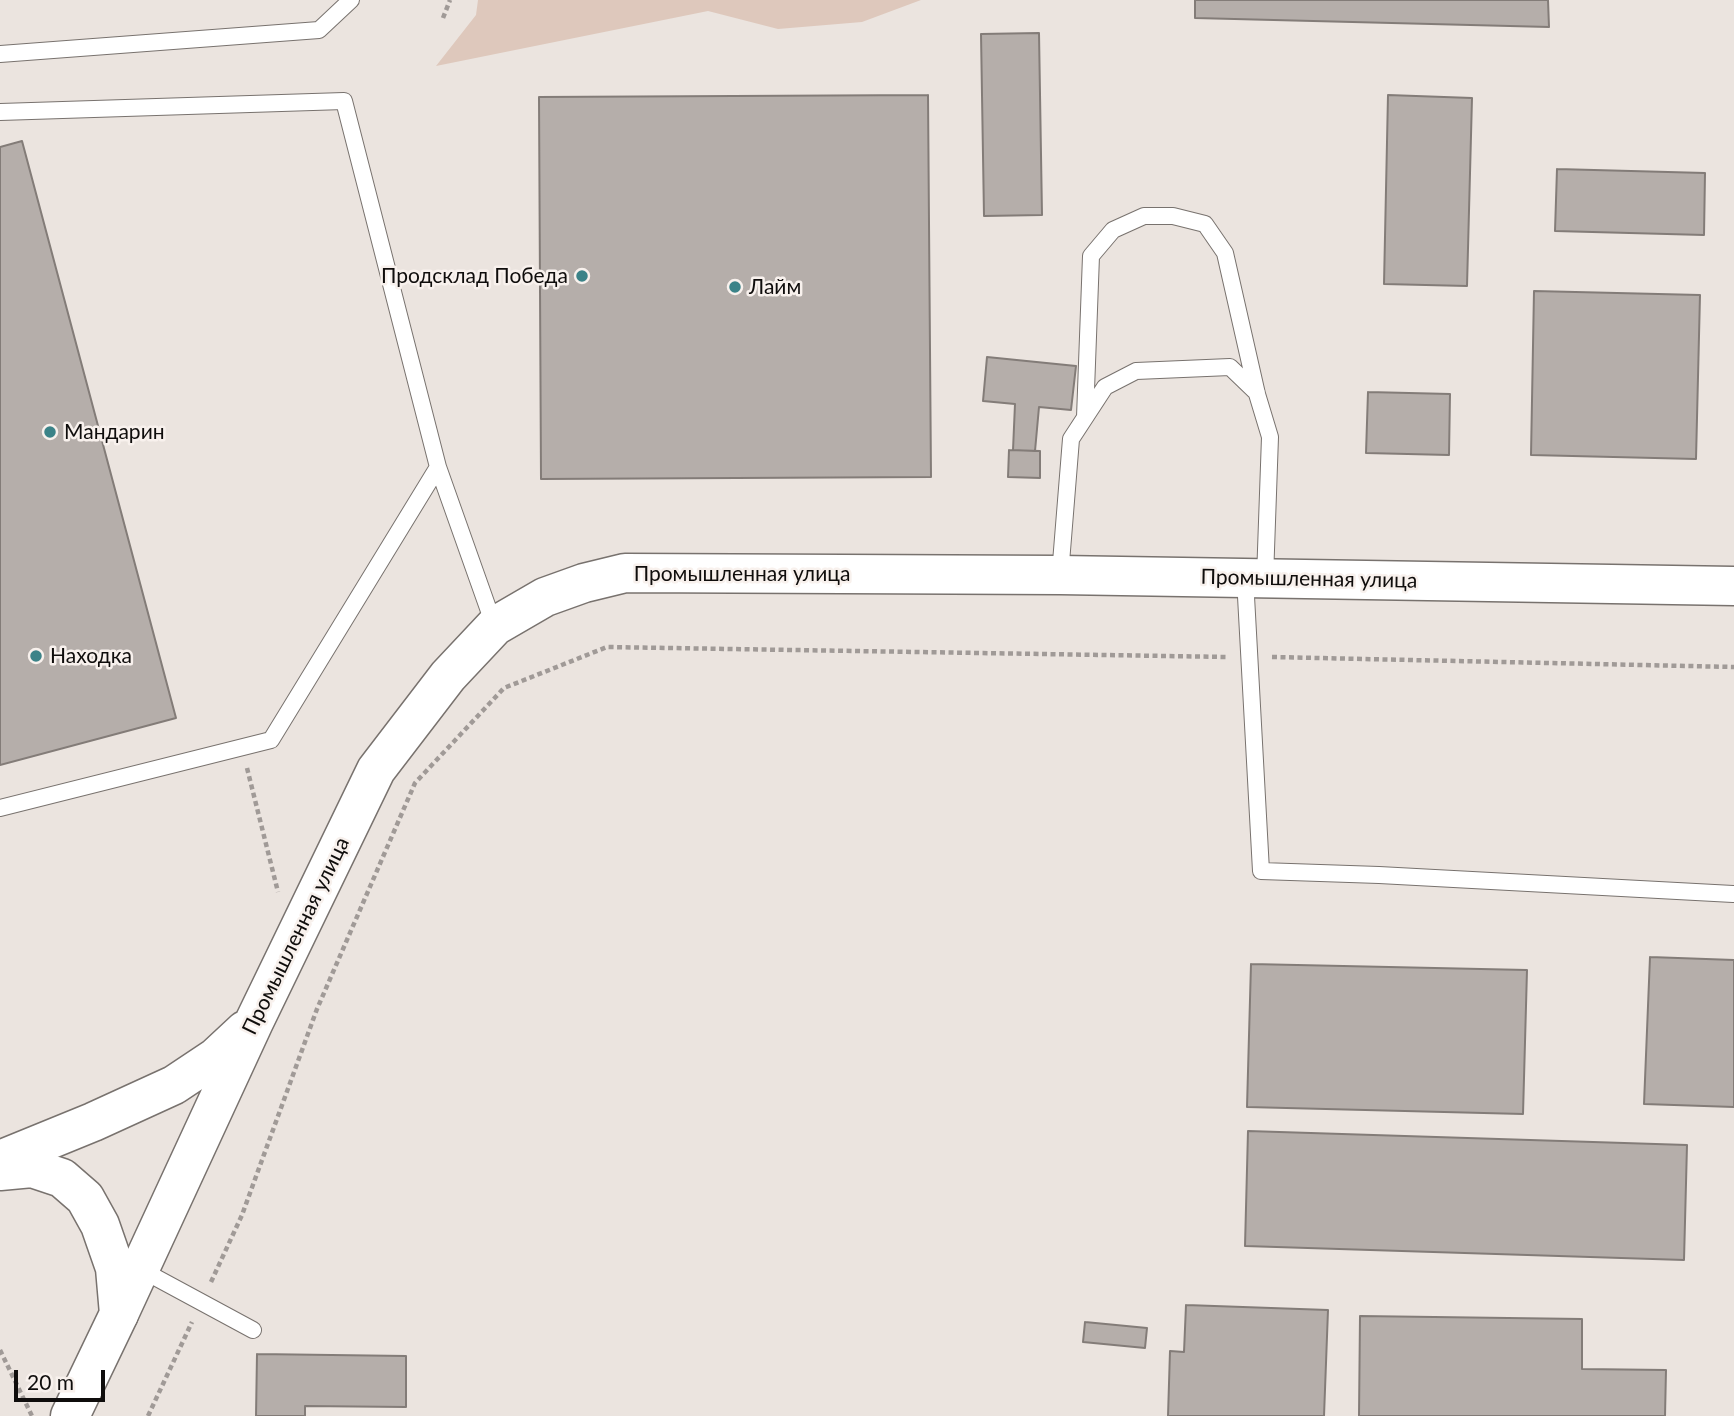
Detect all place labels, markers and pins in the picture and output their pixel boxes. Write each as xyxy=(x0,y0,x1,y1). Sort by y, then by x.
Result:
place label: Продсклад Победа xyxy=(381,263,568,289)
marker: Продсклад Победа xyxy=(574,268,590,284)
place label: Лайм xyxy=(749,274,801,300)
marker: Лайм xyxy=(727,279,743,295)
place label: Мандарин xyxy=(64,419,165,445)
marker: Мандарин xyxy=(42,424,58,440)
place label: Находка xyxy=(50,643,132,669)
marker: Находка xyxy=(28,648,44,664)

